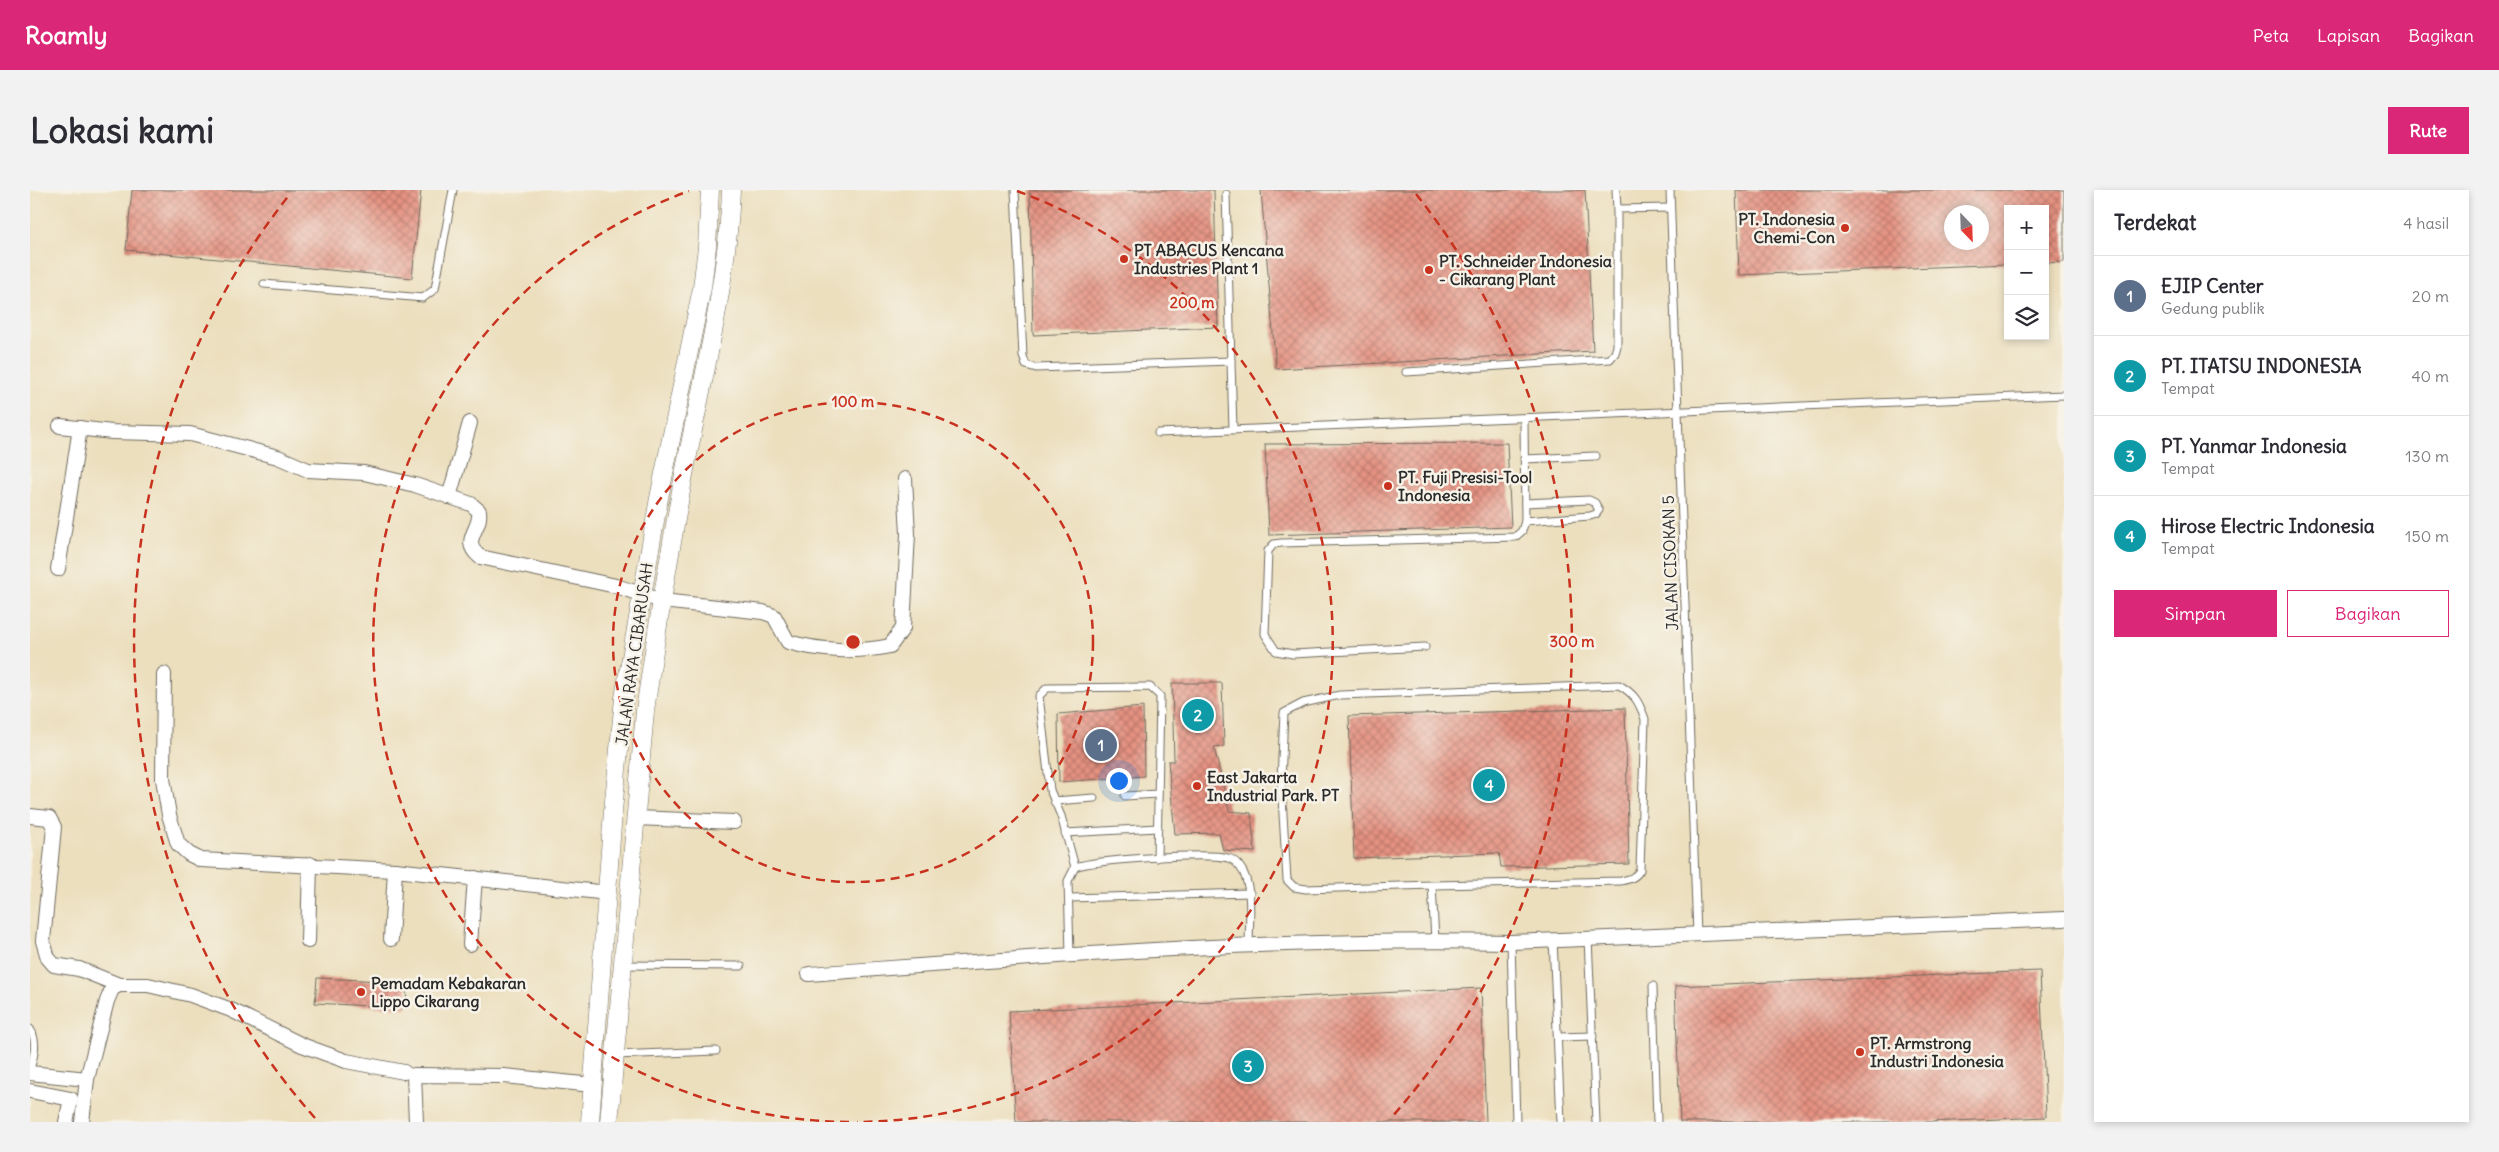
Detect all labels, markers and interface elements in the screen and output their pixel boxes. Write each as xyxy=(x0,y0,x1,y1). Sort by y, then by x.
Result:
text: Roamly xyxy=(25,20,107,50)
text: Peta xyxy=(2253,24,2289,47)
text: Lapisan xyxy=(2317,24,2380,47)
text: Bagikan xyxy=(2408,24,2474,47)
button: Rute xyxy=(2388,107,2469,154)
text: Lokasi kami xyxy=(30,108,214,152)
north arrow xyxy=(1944,205,1989,250)
map controls xyxy=(2004,205,2049,340)
button: + xyxy=(2004,205,2049,250)
place label: PT. Indonesia Chemi-Con xyxy=(1738,209,1835,247)
text: Terdekat xyxy=(2114,209,2196,236)
text: 4 hasil xyxy=(2403,213,2449,233)
marker: PT. Indonesia Chemi-Con xyxy=(1839,222,1851,234)
place label: PT ABACUS Kencana Industries Plant 1 xyxy=(1134,240,1284,278)
button: − xyxy=(2004,250,2049,295)
place label: PT. Schneider Indonesia - Cikarang Plant xyxy=(1439,251,1612,290)
marker: PT ABACUS Kencana Industries Plant 1 xyxy=(1118,253,1130,265)
marker: PT. Schneider Indonesia - Cikarang Plant xyxy=(1423,264,1435,276)
text: EJIP Center xyxy=(2161,274,2264,298)
text: 1 xyxy=(2127,286,2133,306)
text: 20 m xyxy=(2412,286,2449,306)
text: 200 m xyxy=(1170,293,1214,312)
button: layers xyxy=(2004,295,2049,340)
text: Gedung publik xyxy=(2161,298,2265,318)
text: PT. ITATSU INDONESIA xyxy=(2161,354,2362,378)
text: 2 xyxy=(2126,366,2134,386)
text: 40 m xyxy=(2411,366,2449,386)
text: Tempat xyxy=(2161,378,2215,398)
text: 100 m xyxy=(832,392,874,411)
text: PT. Yanmar Indonesia xyxy=(2161,434,2347,458)
text: 3 xyxy=(2125,446,2135,466)
text: 130 m xyxy=(2405,446,2449,466)
text: Tempat xyxy=(2161,458,2215,478)
place label: PT. Fuji Presisi-Tool Indonesia xyxy=(1398,467,1532,505)
marker: PT. Fuji Presisi-Tool Indonesia xyxy=(1382,480,1394,492)
street label: JALAN CISOKAN 5 xyxy=(1658,495,1682,631)
text: Hirose Electric Indonesia xyxy=(2161,514,2375,538)
text: 4 xyxy=(2125,526,2135,546)
text: 150 m xyxy=(2405,526,2449,546)
text: Tempat xyxy=(2161,538,2215,558)
street label: JALAN RAYA CIBARUSAH xyxy=(611,561,657,747)
button: Simpan xyxy=(2114,590,2277,637)
button: Bagikan xyxy=(2287,590,2449,637)
text: 300 m xyxy=(1550,632,1595,651)
centre of rings xyxy=(844,633,862,651)
pin: 2 xyxy=(1182,696,1214,734)
pin: 1 xyxy=(1085,726,1117,764)
pin: 4 xyxy=(1473,766,1505,804)
place label: East Jakarta Industrial Park. PT xyxy=(1207,767,1340,805)
your location xyxy=(1106,768,1132,794)
marker: East Jakarta Industrial Park. PT xyxy=(1191,780,1203,792)
place label: Pemadam Kebakaran Lippo Cikarang xyxy=(371,973,526,1012)
marker: Pemadam Kebakaran Lippo Cikarang xyxy=(355,986,367,998)
place label: PT. Armstrong Industri Indonesia xyxy=(1870,1033,2004,1071)
marker: PT. Armstrong Industri Indonesia xyxy=(1854,1046,1866,1058)
pin: 3 xyxy=(1232,1047,1264,1085)

